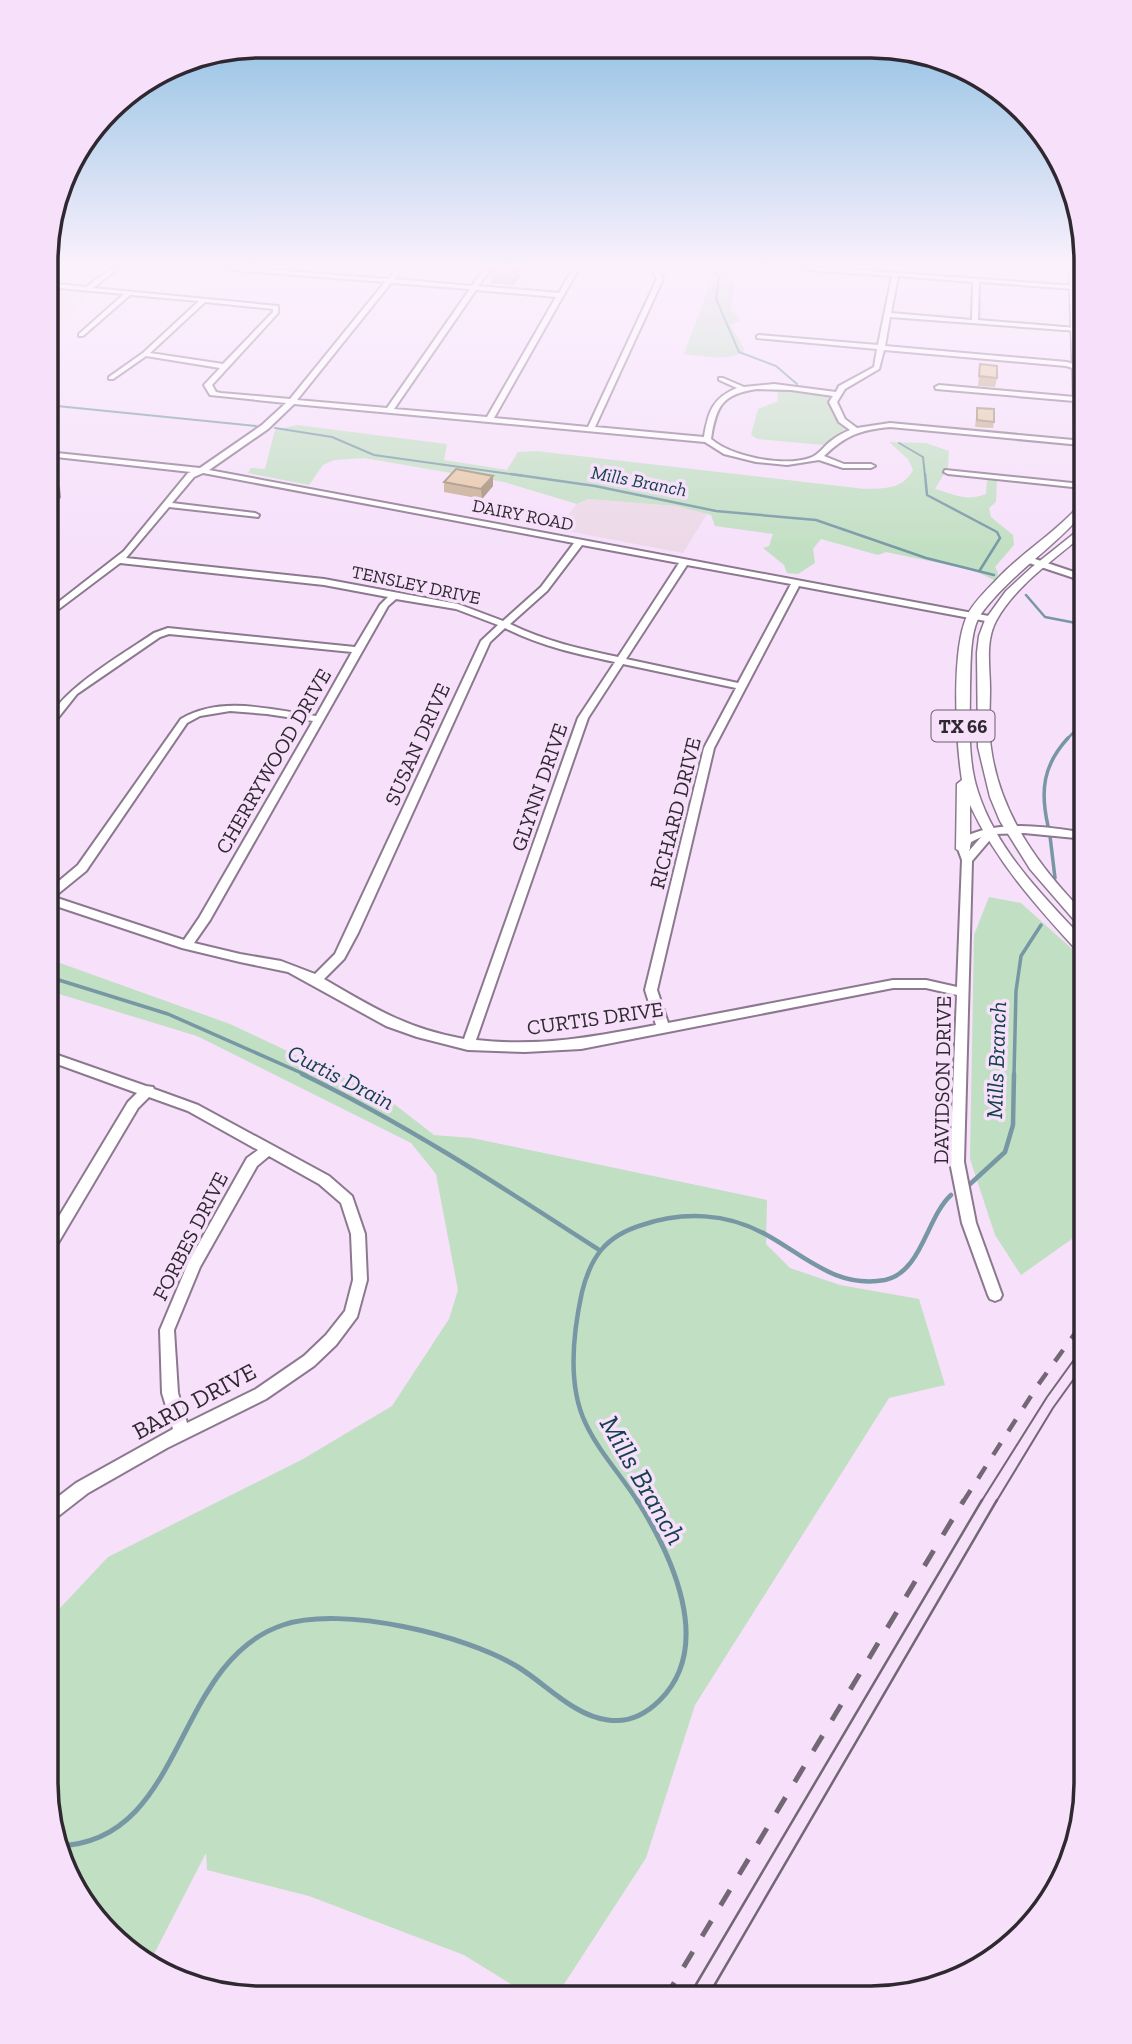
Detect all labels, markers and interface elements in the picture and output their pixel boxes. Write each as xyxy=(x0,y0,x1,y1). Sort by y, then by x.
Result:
water label: Mills Branch xyxy=(589,460,689,502)
street label: DAIRY ROAD xyxy=(470,494,576,536)
street label: TENSLEY DRIVE xyxy=(350,561,482,609)
street label: CHERRYWOOD DRIVE xyxy=(210,664,336,858)
street label: SUSAN DRIVE xyxy=(379,679,455,809)
road number: TX 66 xyxy=(932,710,995,741)
street label: GLYNN DRIVE xyxy=(505,720,573,854)
street label: RICHARD DRIVE xyxy=(644,735,706,891)
street label: CURTIS DRIVE xyxy=(525,996,665,1040)
street label: DAVIDSON DRIVE xyxy=(928,996,956,1164)
water label: Mills Branch xyxy=(980,1001,1012,1119)
water label: Curtis Drain xyxy=(283,1038,399,1116)
street label: FORBES DRIVE xyxy=(147,1168,233,1304)
street label: BARD DRIVE xyxy=(127,1356,261,1446)
water label: Mills Branch xyxy=(593,1410,693,1550)

